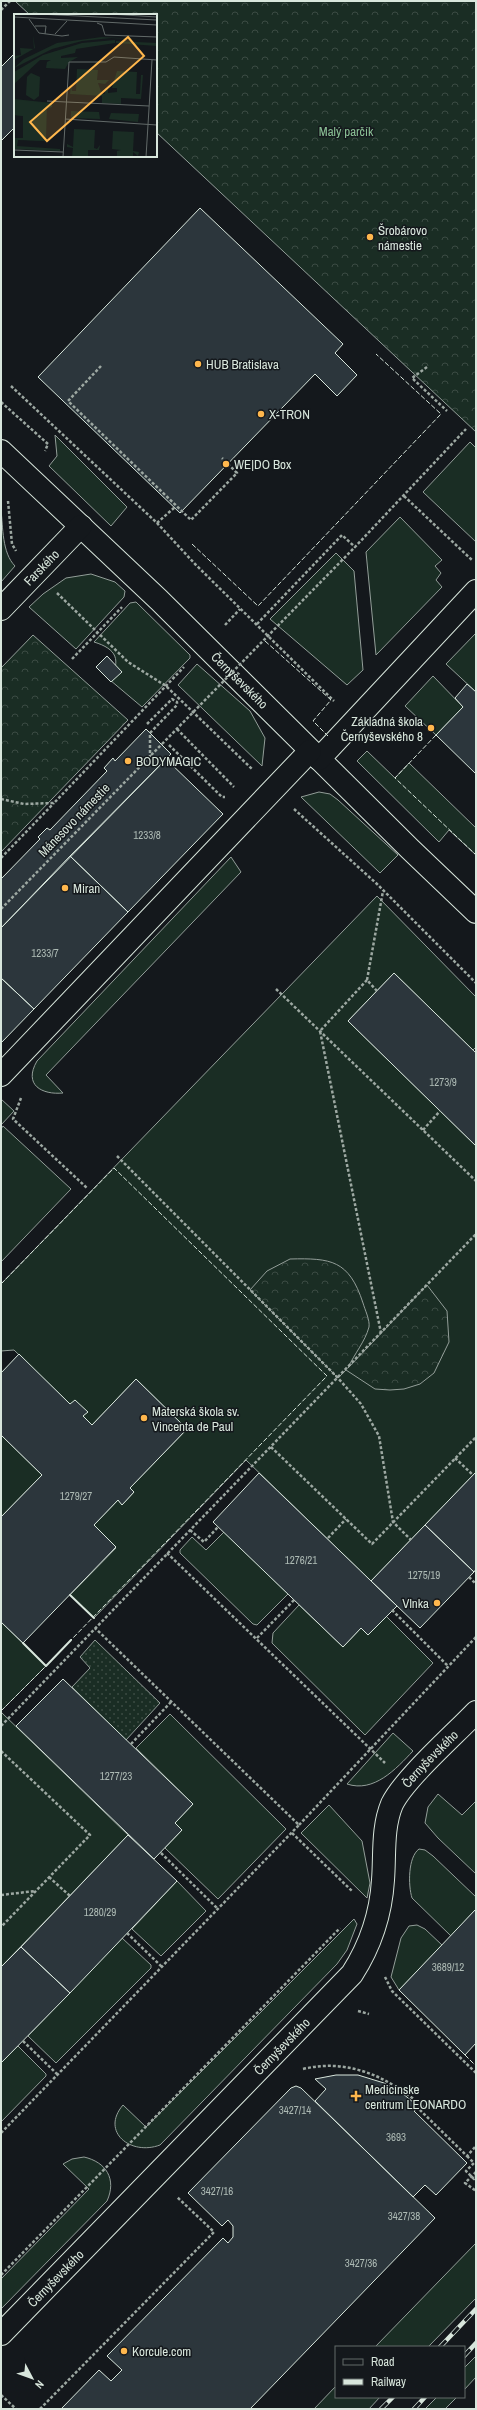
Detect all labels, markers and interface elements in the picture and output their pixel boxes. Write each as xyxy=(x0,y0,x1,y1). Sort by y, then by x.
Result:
inset map xyxy=(14,14,157,157)
park label: Malý parčík xyxy=(319,123,374,140)
place label: Šrobárovo námestie xyxy=(378,222,427,254)
marker: Šrobárovo námestie xyxy=(365,232,375,242)
place label: HUB Bratislava xyxy=(206,356,279,373)
marker: HUB Bratislava xyxy=(193,359,203,369)
place label: X-TRON xyxy=(269,406,310,423)
marker: X-TRON xyxy=(256,409,266,419)
place label: WE|DO Box xyxy=(234,456,292,473)
marker: WE|DO Box xyxy=(221,459,231,469)
street label: Farského xyxy=(20,545,63,589)
street label: Černyševského xyxy=(208,648,272,712)
place label: Základná škola Černyševského 8 xyxy=(341,713,423,745)
marker: Základná škola Černyševského 8 xyxy=(426,723,436,733)
place label: BODYMAGIC xyxy=(136,753,201,770)
marker: BODYMAGIC xyxy=(123,756,133,766)
street label: Mánesovo námestie xyxy=(35,780,114,860)
house number: 1233/8 xyxy=(133,828,161,842)
place label: Miran xyxy=(73,880,100,897)
marker: Miran xyxy=(60,883,70,893)
house number: 1233/7 xyxy=(31,946,59,960)
house number: 1273/9 xyxy=(429,1075,457,1089)
place label: Materská škola sv. Vincenta de Paul xyxy=(152,1403,240,1435)
marker: Materská škola sv. Vincenta de Paul xyxy=(139,1413,149,1423)
house number: 1279/27 xyxy=(60,1489,92,1503)
house number: 1276/21 xyxy=(285,1553,317,1567)
house number: 1275/19 xyxy=(408,1568,440,1582)
place label: Vlnka xyxy=(402,1595,429,1612)
marker: Vlnka xyxy=(432,1598,442,1608)
street label: Černyševského xyxy=(398,1726,462,1791)
house number: 1277/23 xyxy=(100,1769,132,1783)
house number: 1280/29 xyxy=(84,1905,116,1919)
house number: 3689/12 xyxy=(432,1960,464,1974)
street label: Černyševského xyxy=(250,2014,313,2078)
place label: Medicínske centrum LEONARDO xyxy=(365,2081,466,2113)
marker: Medicínske centrum LEONARDO xyxy=(350,2090,362,2102)
house number: 3427/14 xyxy=(279,2103,311,2117)
house number: 3693 xyxy=(386,2130,406,2144)
house number: 3427/16 xyxy=(201,2184,233,2198)
house number: 3427/38 xyxy=(388,2209,420,2223)
street label: Černyševského xyxy=(24,2246,87,2310)
house number: 3427/36 xyxy=(345,2256,377,2270)
place label: Korcule.com xyxy=(132,2343,191,2360)
marker: Korcule.com xyxy=(119,2346,129,2356)
legend xyxy=(335,2346,465,2398)
text: Road xyxy=(371,2354,395,2370)
north arrow xyxy=(12,2358,52,2398)
text: Railway xyxy=(371,2374,406,2390)
text: N xyxy=(32,2378,47,2392)

